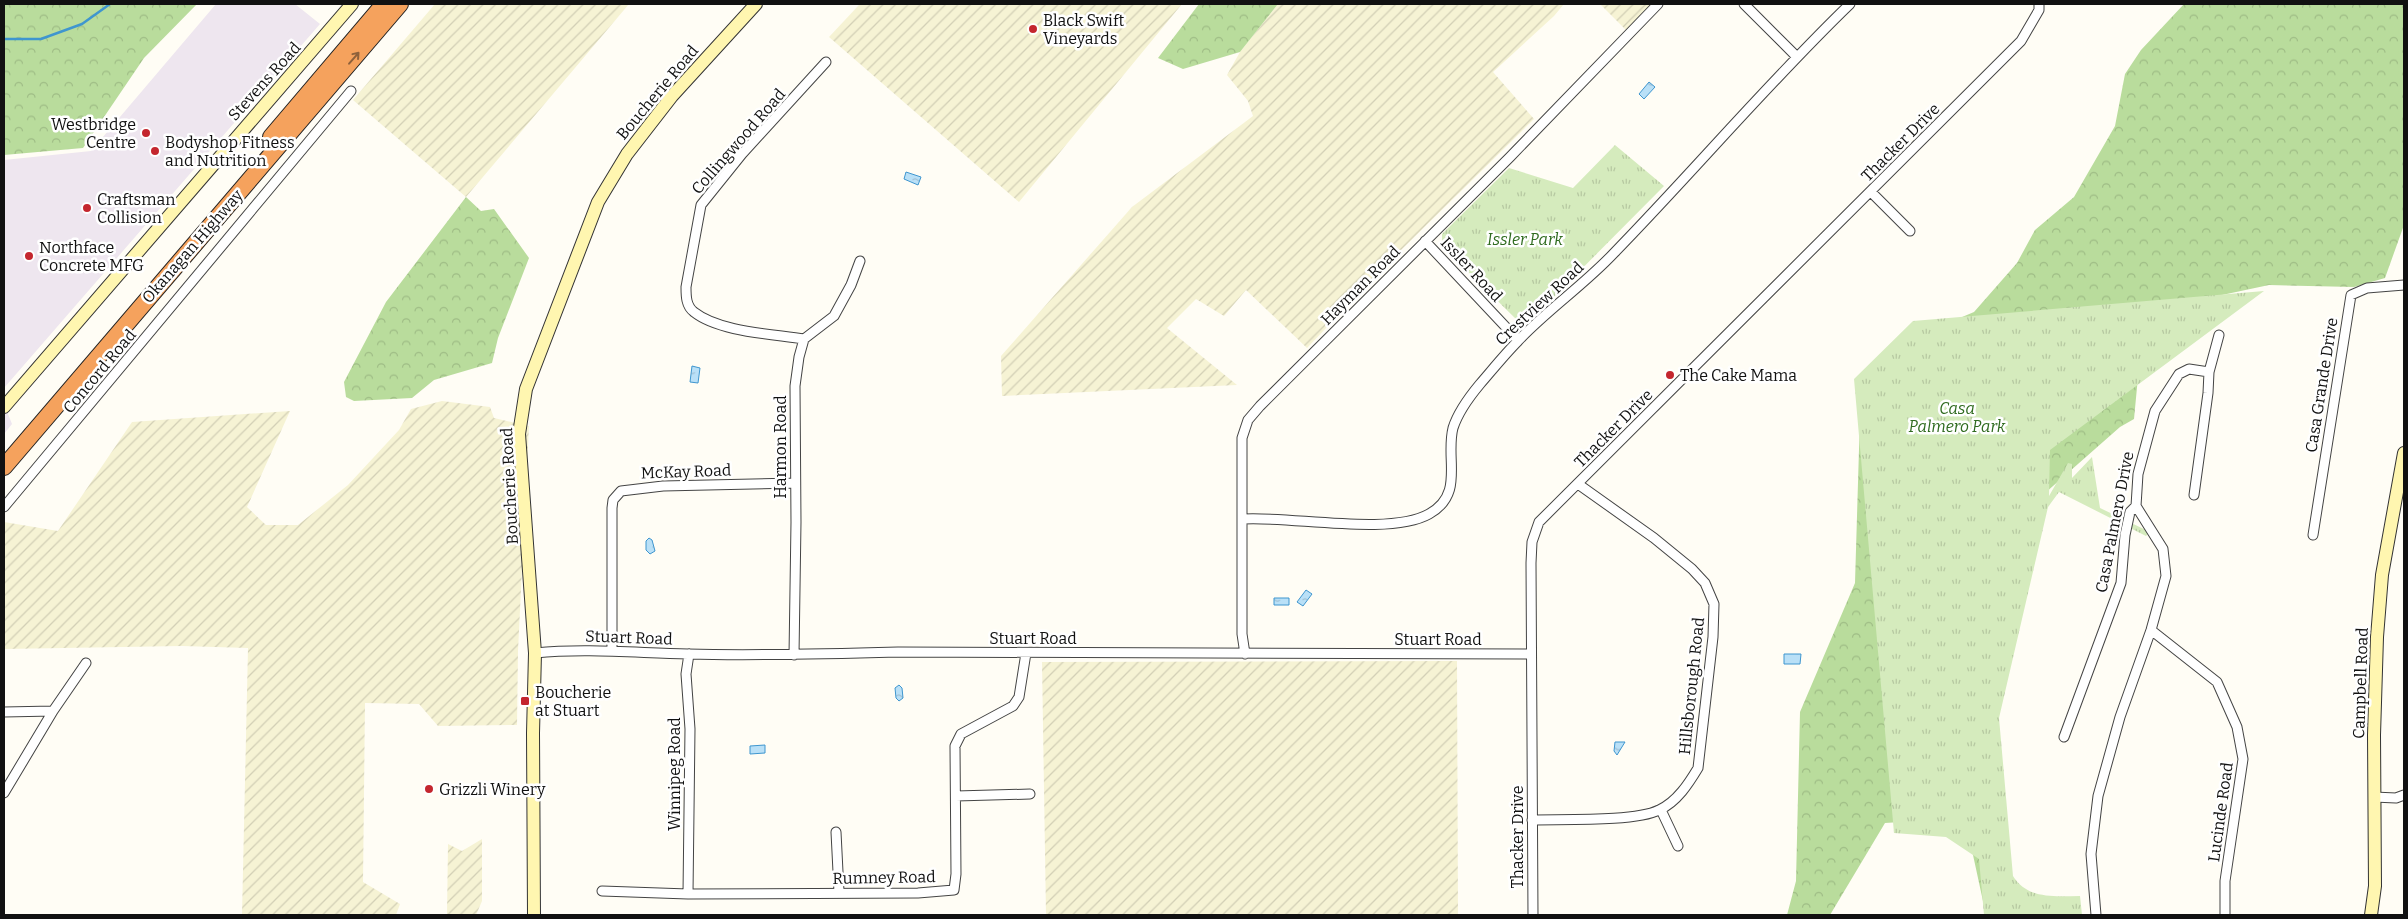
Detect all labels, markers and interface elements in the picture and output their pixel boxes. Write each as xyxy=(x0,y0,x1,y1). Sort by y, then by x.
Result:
place label: Black Swift Vineyards xyxy=(1043,11,1125,48)
marker: Black Swift Vineyards xyxy=(1027,23,1039,35)
street label: Stevens Road xyxy=(224,38,305,124)
street label: Boucherie Road xyxy=(612,41,703,143)
one-way arrow xyxy=(348,51,360,64)
street label: Collingwood Road xyxy=(688,84,790,198)
street label: Thacker Drive xyxy=(1857,99,1943,185)
place label: Westbridge Centre xyxy=(51,115,136,152)
marker: Westbridge Centre xyxy=(140,127,152,139)
place label: Bodyshop Fitness and Nutrition xyxy=(165,133,295,170)
marker: Bodyshop Fitness and Nutrition xyxy=(149,145,161,157)
street label: Okanagan Highway xyxy=(138,185,247,307)
place label: Craftsman Collision xyxy=(97,190,175,227)
marker: Craftsman Collision xyxy=(81,202,93,214)
park label: Issler Park xyxy=(1487,230,1563,249)
street label: Issler Road xyxy=(1437,233,1507,306)
place label: Northface Concrete MFG xyxy=(39,238,144,275)
street label: Hayman Road xyxy=(1317,241,1404,329)
marker: Northface Concrete MFG xyxy=(23,250,35,262)
street label: Crestview Road xyxy=(1491,257,1588,349)
street label: Casa Grande Drive xyxy=(2301,316,2342,454)
street label: Concord Road xyxy=(59,325,140,417)
place label: The Cake Mama xyxy=(1680,366,1797,385)
marker: The Cake Mama xyxy=(1664,369,1676,381)
street label: Thacker Drive xyxy=(1570,385,1656,471)
street label: Harmon Road xyxy=(771,395,790,499)
park label: Casa Palmero Park xyxy=(1909,399,2006,436)
street label: Boucherie Road xyxy=(497,427,522,545)
street label: Casa Palmero Drive xyxy=(2091,450,2137,594)
street label: McKay Road xyxy=(641,460,732,483)
street label: Hillsborough Road xyxy=(1675,616,1708,756)
street label: Stuart Road xyxy=(585,626,674,649)
street label: Campbell Road xyxy=(2349,626,2372,739)
street label: Stuart Road xyxy=(989,629,1077,648)
street label: Stuart Road xyxy=(1394,630,1482,649)
place label: Boucherie at Stuart xyxy=(535,683,611,720)
marker: Boucherie at Stuart xyxy=(519,695,531,707)
street label: Winnipeg Road xyxy=(665,717,684,831)
street label: Lucinde Road xyxy=(2204,761,2237,863)
place label: Grizzli Winery xyxy=(439,780,546,799)
marker: Grizzli Winery xyxy=(423,783,435,795)
street label: Thacker Drive xyxy=(1508,786,1527,888)
street label: Rumney Road xyxy=(832,867,936,888)

